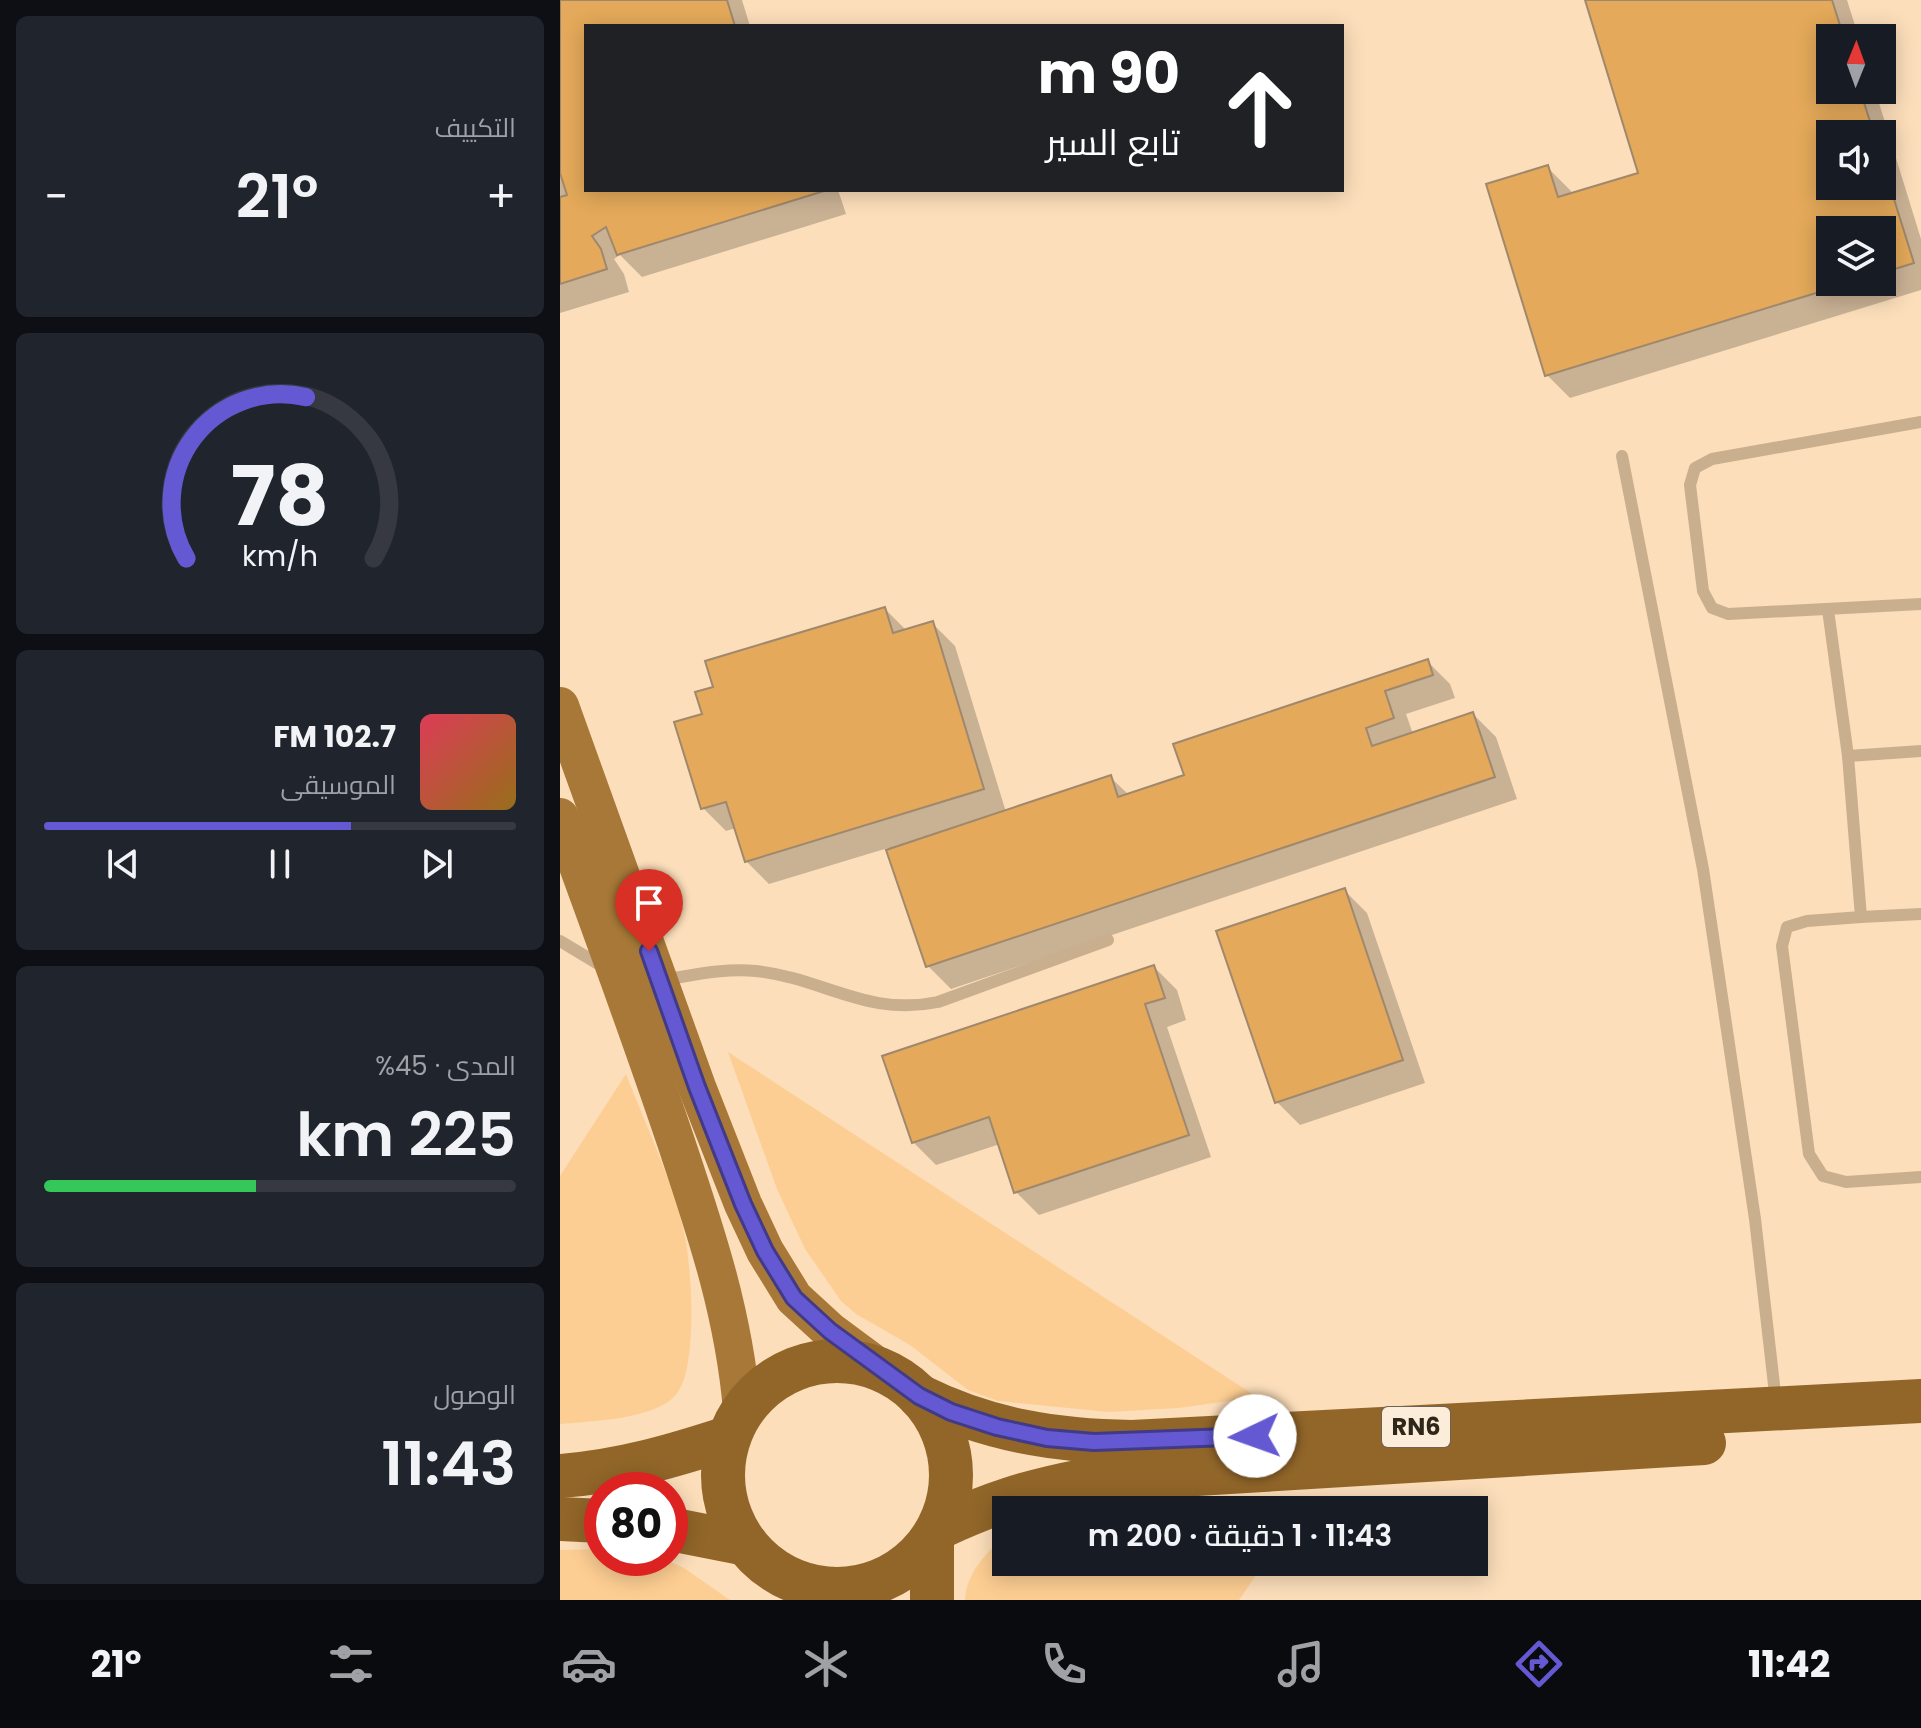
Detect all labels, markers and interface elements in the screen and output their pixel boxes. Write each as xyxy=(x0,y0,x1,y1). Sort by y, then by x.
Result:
north arrow xyxy=(1816,24,1896,104)
map controls xyxy=(1816,24,1896,296)
text: 90 m xyxy=(1038,34,1180,113)
icon: ahead xyxy=(1208,56,1312,160)
text: التكييف xyxy=(434,110,516,146)
text: تابع السير xyxy=(1046,117,1180,168)
button: sound xyxy=(1816,120,1896,200)
text: 21° xyxy=(236,155,319,239)
text: − xyxy=(44,166,68,227)
text: + xyxy=(486,166,516,227)
button: layers xyxy=(1816,216,1896,296)
text: 78 xyxy=(231,438,329,554)
text: km/h xyxy=(242,536,318,576)
text: 102.7 FM xyxy=(273,715,396,758)
text: الموسيقى xyxy=(281,767,396,803)
icon: previous xyxy=(101,842,145,886)
icon: pause xyxy=(258,842,302,886)
icon: next xyxy=(415,842,459,886)
pin xyxy=(615,869,683,951)
icon: arrive xyxy=(627,881,671,925)
text: المدى · 45% xyxy=(375,1048,516,1084)
text: 225 km xyxy=(296,1093,516,1177)
text: الوصول xyxy=(433,1377,516,1413)
position arrow xyxy=(1213,1394,1297,1478)
road number: RN6 xyxy=(1382,1407,1450,1447)
text: 11:43 xyxy=(381,1422,516,1506)
speed limit sign: 80 xyxy=(584,1472,688,1576)
text: 11:43 · 1 دقيقة · 200 m xyxy=(1088,1514,1392,1557)
icon: filters xyxy=(323,1636,379,1692)
icon: car xyxy=(561,1636,617,1692)
icon: climate xyxy=(798,1636,854,1692)
icon: phone xyxy=(1036,1636,1092,1692)
icon: music xyxy=(1273,1636,1329,1692)
icon: directions xyxy=(1511,1636,1567,1692)
text: 21° xyxy=(91,1639,142,1690)
text: 11:42 xyxy=(1748,1639,1830,1690)

